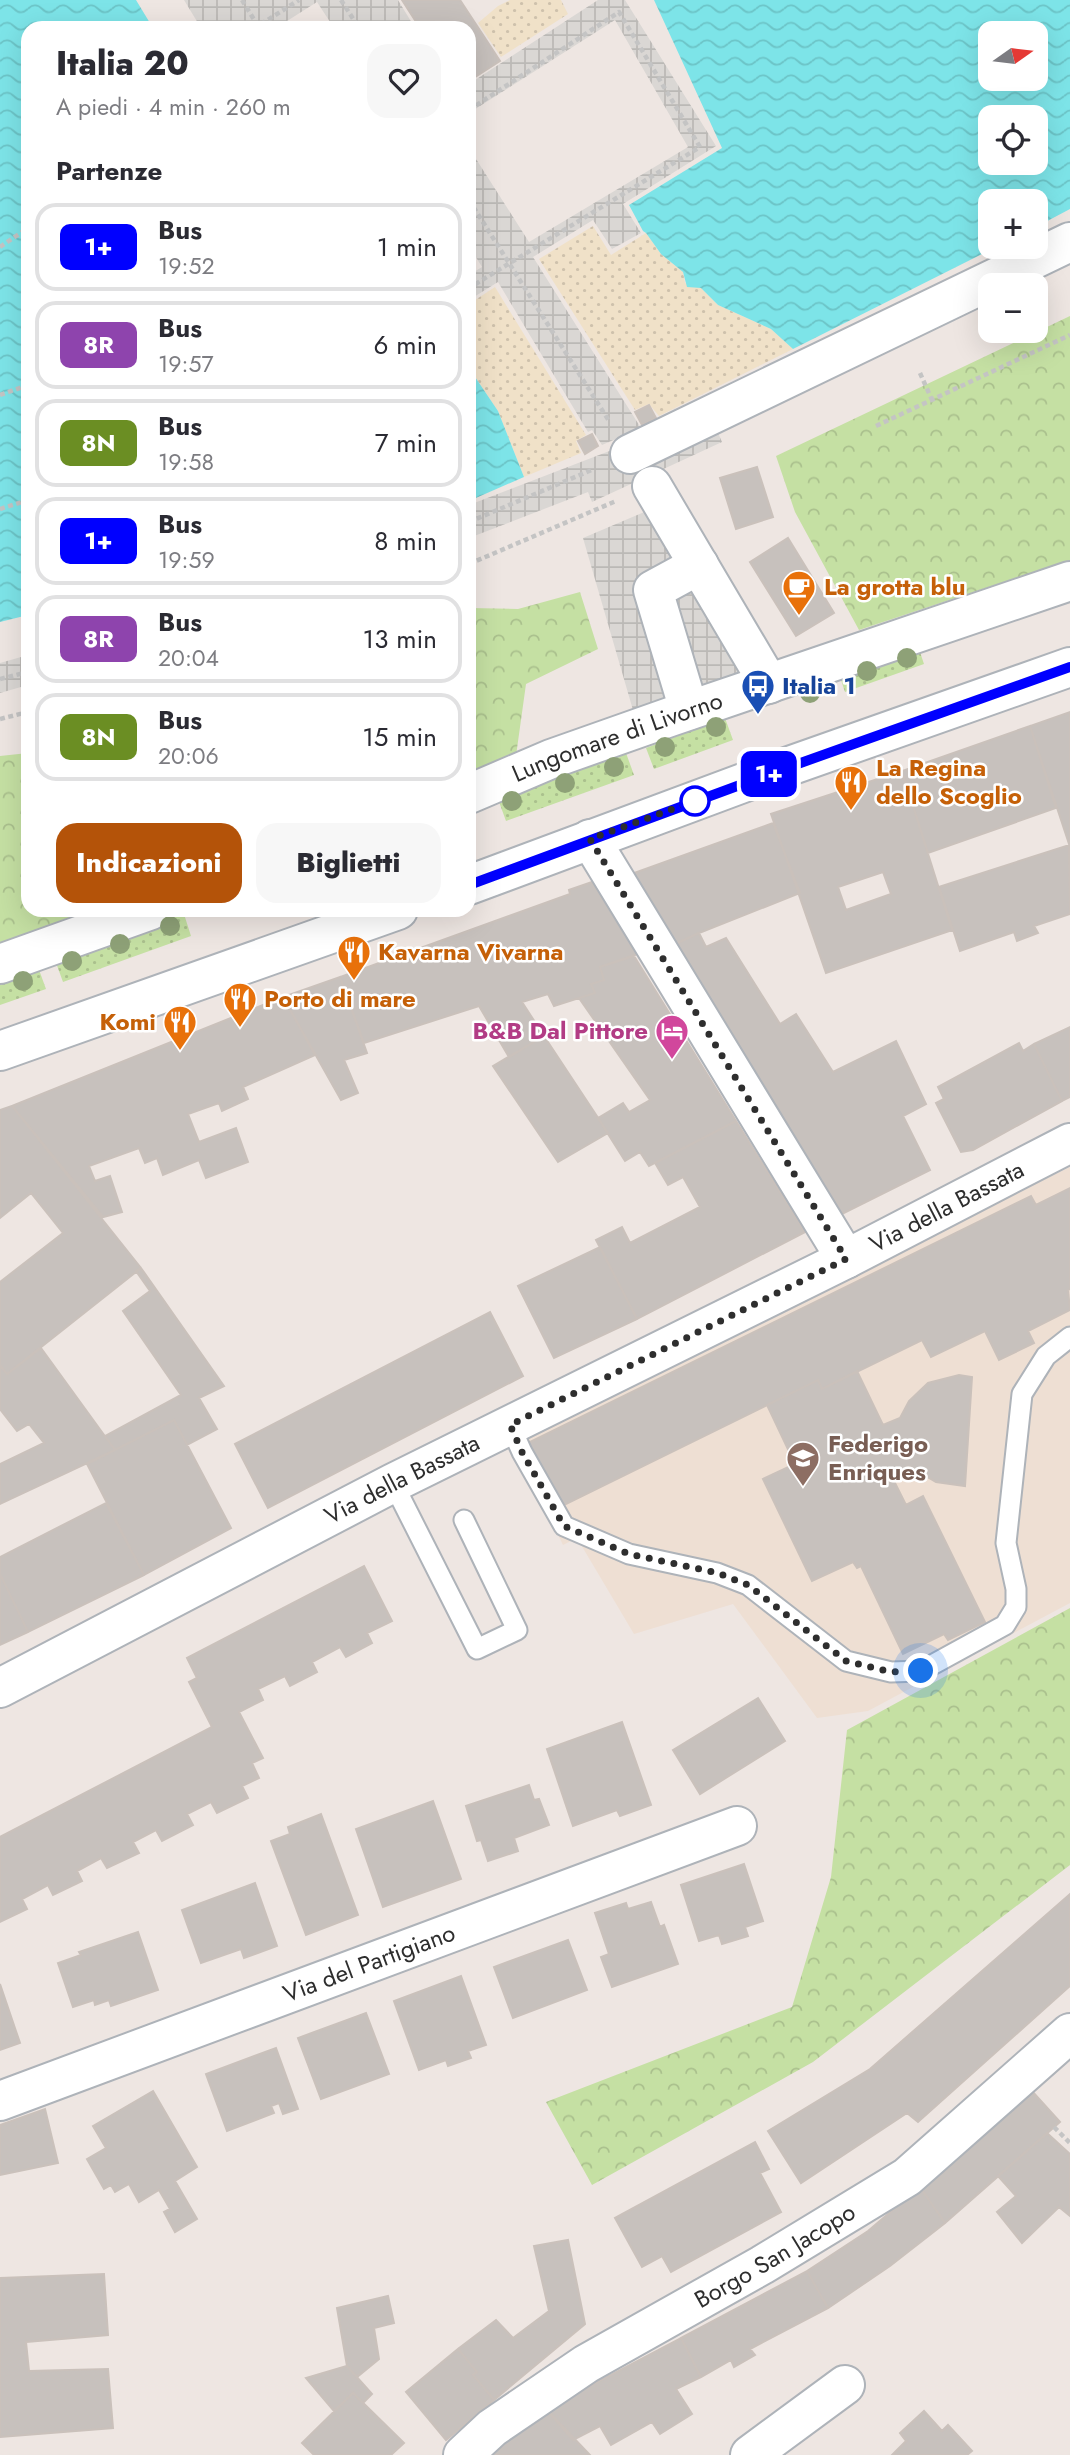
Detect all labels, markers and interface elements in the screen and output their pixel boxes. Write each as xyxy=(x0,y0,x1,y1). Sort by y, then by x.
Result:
north arrow xyxy=(978,21,1048,91)
map controls xyxy=(978,21,1048,343)
text: Italia 20 xyxy=(56,40,189,87)
button: heart xyxy=(367,44,441,118)
text: A piedi · 4 min · 260 m xyxy=(56,90,291,124)
button: locate xyxy=(978,105,1048,175)
text: Partenze xyxy=(56,152,162,190)
button: + xyxy=(978,189,1048,259)
text: Bus xyxy=(158,211,202,249)
text: 1 min xyxy=(377,228,437,266)
text: 1+ xyxy=(84,229,113,264)
text: 19:52 xyxy=(158,249,215,283)
button: − xyxy=(978,273,1048,343)
text: Bus xyxy=(158,309,202,347)
text: 6 min xyxy=(374,326,437,364)
text: 8R xyxy=(83,327,114,362)
text: 19:57 xyxy=(158,347,214,381)
text: Bus xyxy=(158,407,202,445)
text: 7 min xyxy=(375,424,437,462)
text: 8N xyxy=(81,425,116,460)
text: 19:58 xyxy=(158,445,214,479)
text: Bus xyxy=(158,505,202,543)
text: 8 min xyxy=(374,522,437,560)
text: 1+ xyxy=(84,523,113,558)
text: 19:59 xyxy=(158,543,215,577)
cafe icon: La grotta blu xyxy=(780,568,818,617)
place label: La grotta blu xyxy=(824,569,966,604)
text: Bus xyxy=(158,603,202,641)
text: 13 min xyxy=(363,620,437,658)
text: 8R xyxy=(83,621,114,656)
text: 20:04 xyxy=(158,641,219,675)
bus stop icon: Italia 1 xyxy=(739,667,777,716)
place label: Italia 1 xyxy=(782,668,856,703)
street label: Lungomare di Livorno xyxy=(506,682,727,791)
text: Bus xyxy=(158,701,202,739)
text: 15 min xyxy=(362,718,437,756)
text: 8N xyxy=(81,719,116,754)
text: 20:06 xyxy=(158,739,219,773)
place label: La Regina dello Scoglio xyxy=(876,750,1022,813)
line badge: 1+ xyxy=(738,751,800,797)
text: 1+ xyxy=(755,756,783,791)
restaurant icon: La Regina dello Scoglio xyxy=(832,763,870,812)
unlabelled marker xyxy=(680,786,710,816)
button: Indicazioni xyxy=(56,823,242,903)
button: Biglietti xyxy=(256,823,441,903)
restaurant icon: Kavarna Vivarna xyxy=(335,933,373,982)
place label: Kavarna Vivarna xyxy=(378,934,563,969)
restaurant icon: Porto di mare xyxy=(221,980,259,1029)
place label: Porto di mare xyxy=(264,981,416,1016)
restaurant icon: Komi xyxy=(161,1003,199,1052)
place label: Komi xyxy=(99,1004,156,1039)
hotel icon: B&B Dal Pittore xyxy=(653,1012,691,1061)
place label: B&B Dal Pittore xyxy=(472,1013,648,1048)
street label: Via della Bassata xyxy=(863,1152,1030,1261)
street label: Via della Bassata xyxy=(318,1425,485,1533)
place label: Federigo Enriques xyxy=(828,1426,928,1489)
school or university icon: Federigo Enriques xyxy=(784,1439,822,1488)
your location xyxy=(903,1653,938,1688)
street label: Via del Partigiano xyxy=(278,1915,460,2011)
street label: Borgo San Jacopo xyxy=(688,2194,862,2317)

